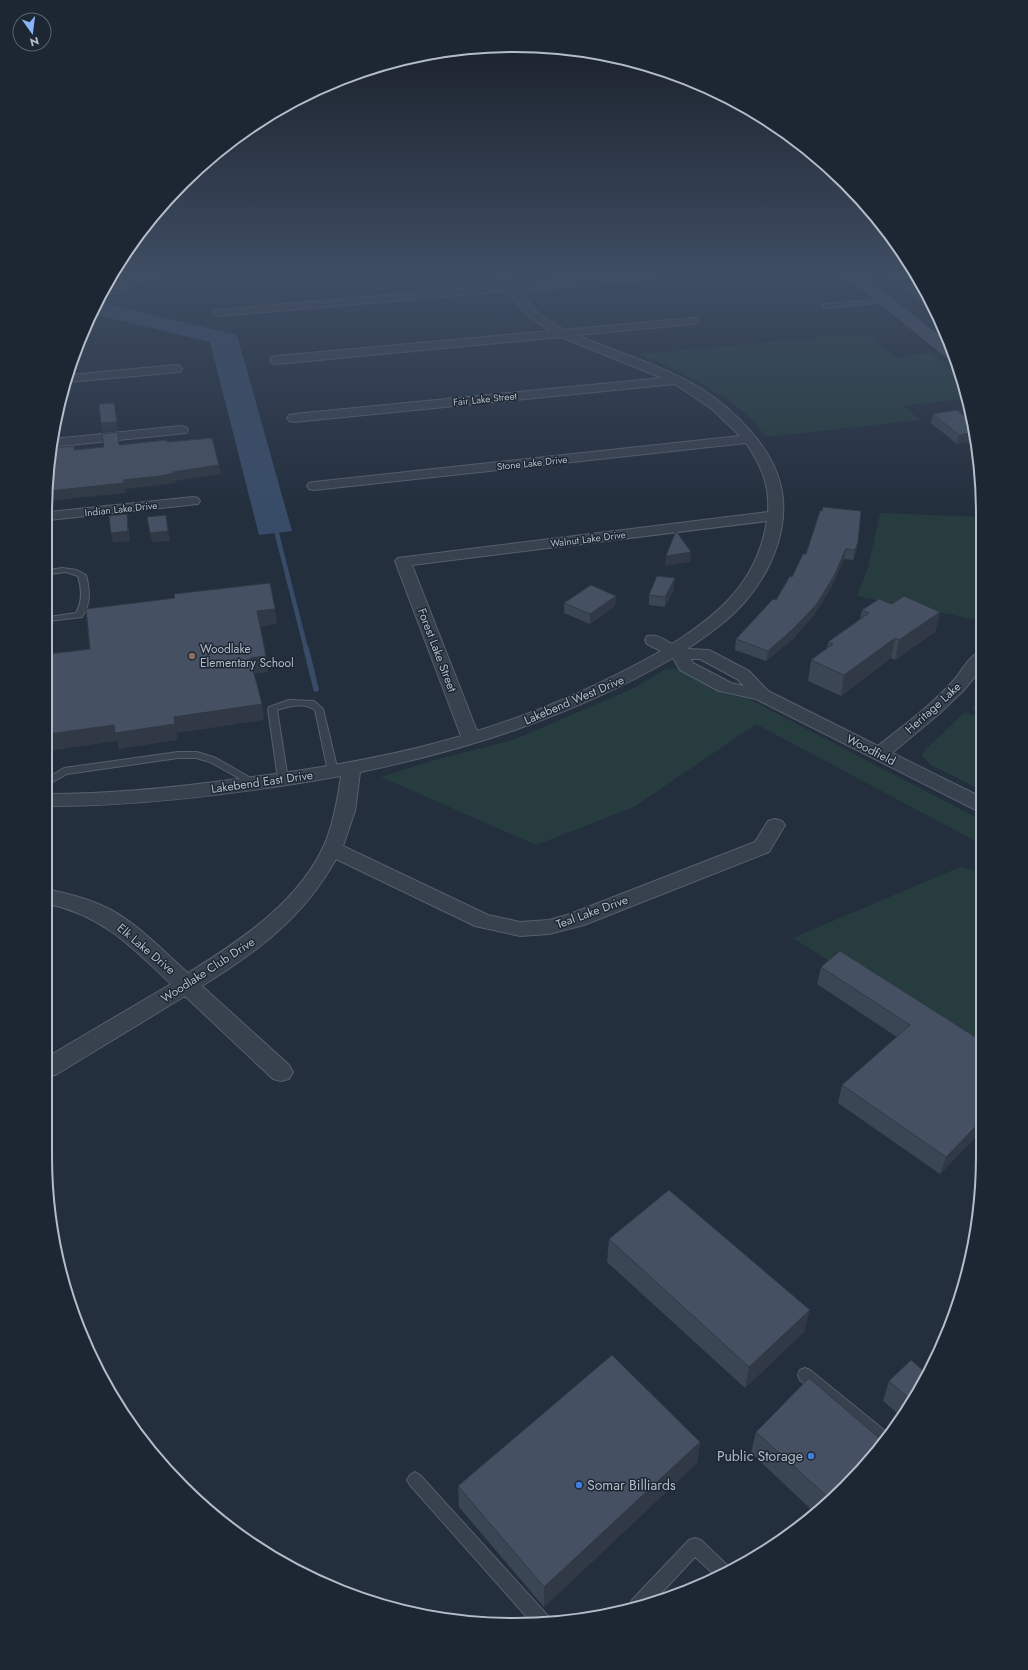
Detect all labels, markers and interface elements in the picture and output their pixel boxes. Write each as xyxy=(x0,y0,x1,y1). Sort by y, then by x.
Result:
north arrow xyxy=(12,12,52,52)
text: N xyxy=(28,33,41,51)
street label: Fair Lake Street xyxy=(452,388,518,410)
street label: Stone Lake Drive xyxy=(496,452,568,474)
street label: Indian Lake Drive xyxy=(84,498,158,520)
street label: Walnut Lake Drive xyxy=(549,527,627,551)
street label: Forest Lake Street xyxy=(413,606,461,695)
place label: Woodlake Elementary School xyxy=(200,640,294,672)
marker: Woodlake Elementary School xyxy=(187,651,197,661)
street label: Lakebend West Drive xyxy=(521,671,627,729)
street label: Heritage Lake xyxy=(901,678,965,738)
street label: Woodfield xyxy=(843,730,899,770)
street label: Lakebend East Drive xyxy=(210,766,314,798)
street label: Teal Lake Drive xyxy=(553,891,631,933)
street label: Elk Lake Drive xyxy=(113,919,179,979)
street label: Woodlake Club Drive xyxy=(158,933,258,1007)
place label: Public Storage xyxy=(717,1446,803,1466)
marker: Public Storage xyxy=(806,1451,816,1461)
place label: Somar Billiards xyxy=(587,1475,676,1495)
marker: Somar Billiards xyxy=(574,1480,584,1490)

